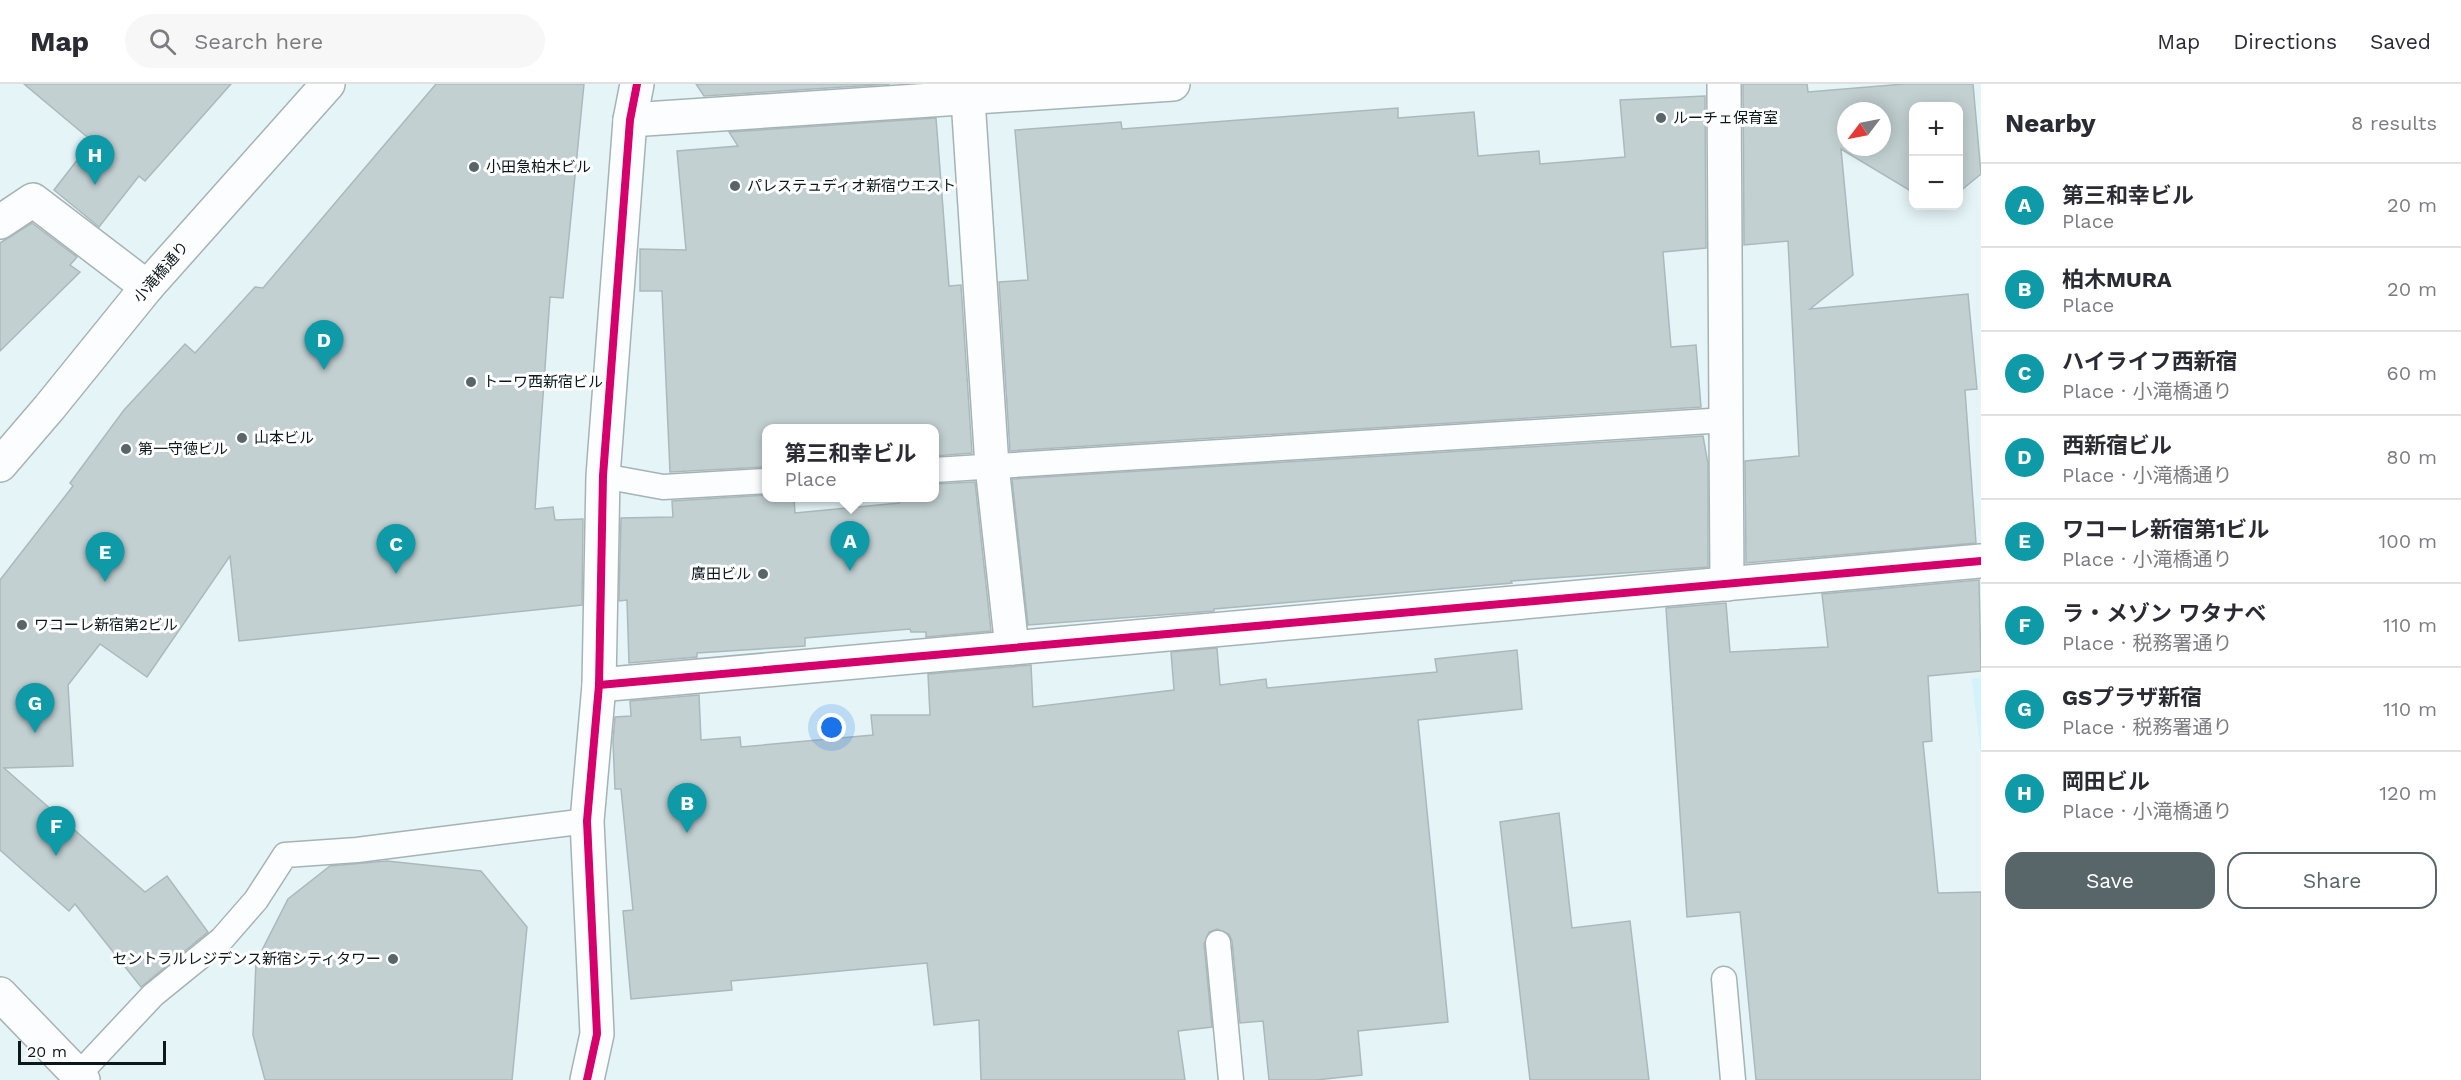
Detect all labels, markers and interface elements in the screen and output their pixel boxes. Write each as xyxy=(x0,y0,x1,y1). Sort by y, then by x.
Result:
search box xyxy=(125,14,545,68)
text: Map xyxy=(30,25,89,58)
icon: search xyxy=(146,25,179,58)
text: Search here xyxy=(194,29,323,54)
text: Map xyxy=(2157,29,2200,54)
text: Directions xyxy=(2233,29,2337,54)
text: Saved xyxy=(2370,29,2431,54)
north arrow xyxy=(1837,102,1891,156)
map controls xyxy=(1909,102,1963,210)
button: + xyxy=(1909,102,1963,156)
text: Nearby xyxy=(2005,108,2096,138)
place label: ルーチェ保育室 xyxy=(1673,109,1778,127)
marker: ルーチェ保育室 xyxy=(1654,111,1668,125)
text: 8 results xyxy=(2351,111,2437,135)
pin: H xyxy=(76,135,115,185)
button: − xyxy=(1909,156,1963,210)
place label: 小田急柏木ビル xyxy=(486,158,591,176)
marker: 小田急柏木ビル xyxy=(467,160,481,174)
place label: パレステュディオ新宿ウエスト xyxy=(747,177,956,195)
marker: パレステュディオ新宿ウエスト xyxy=(728,179,742,193)
text: 第三和幸ビル xyxy=(2062,183,2194,208)
text: A xyxy=(2018,193,2031,217)
text: 20 m xyxy=(2387,193,2437,217)
text: Place xyxy=(2062,209,2114,233)
street label: 小滝橋通り xyxy=(130,238,192,306)
text: 柏木MURA xyxy=(2062,267,2172,292)
text: B xyxy=(2018,277,2031,301)
text: 20 m xyxy=(2387,277,2437,301)
text: Place xyxy=(2062,293,2114,317)
pin: D xyxy=(304,320,344,370)
text: ハイライフ西新宿 xyxy=(2062,349,2238,374)
text: C xyxy=(2018,361,2031,385)
text: 60 m xyxy=(2387,361,2437,385)
place label: トーワ西新宿ビル xyxy=(483,373,603,391)
marker: トーワ西新宿ビル xyxy=(464,375,478,389)
text: Place · 小滝橋通り xyxy=(2062,379,2233,403)
popup xyxy=(762,424,939,502)
place label: 山本ビル xyxy=(254,429,314,447)
marker: 山本ビル xyxy=(235,431,249,445)
text: 西新宿ビル xyxy=(2062,433,2172,458)
place label: 第一守徳ビル xyxy=(138,440,228,458)
text: 第三和幸ビル xyxy=(784,441,917,466)
marker: 第一守徳ビル xyxy=(119,442,133,456)
text: D xyxy=(2017,445,2032,469)
text: 80 m xyxy=(2386,445,2437,469)
text: Place · 小滝橋通り xyxy=(2062,463,2233,487)
text: Place xyxy=(784,467,837,491)
text: ワコーレ新宿第1ビル xyxy=(2062,517,2269,542)
pin: A xyxy=(830,522,870,571)
pin: C xyxy=(376,524,416,574)
text: E xyxy=(2018,529,2031,553)
text: 100 m xyxy=(2378,529,2437,553)
pin: E xyxy=(86,532,124,582)
text: Place · 小滝橋通り xyxy=(2062,547,2233,571)
place label: 廣田ビル xyxy=(691,565,751,583)
marker: 廣田ビル xyxy=(756,567,770,581)
text: ラ・メゾン ワタナベ xyxy=(2062,601,2266,626)
text: F xyxy=(2018,613,2031,637)
text: 110 m xyxy=(2383,613,2437,637)
place label: ワコーレ新宿第2ビル xyxy=(34,616,178,634)
marker: ワコーレ新宿第2ビル xyxy=(15,618,29,632)
text: Place · 税務署通り xyxy=(2062,631,2233,655)
pin: G xyxy=(15,684,54,733)
text: GSプラザ新宿 xyxy=(2062,685,2202,710)
text: G xyxy=(2017,697,2032,721)
text: 110 m xyxy=(2383,697,2437,721)
your location xyxy=(817,713,846,742)
text: Place · 税務署通り xyxy=(2062,715,2233,739)
text: 岡田ビル xyxy=(2062,769,2150,794)
text: H xyxy=(2017,781,2032,805)
text: 120 m xyxy=(2379,781,2437,805)
pin: B xyxy=(668,784,706,833)
text: Place · 小滝橋通り xyxy=(2062,799,2233,823)
pin: F xyxy=(36,806,76,856)
button: Save xyxy=(2005,852,2215,909)
button: Share xyxy=(2227,852,2437,909)
place label: セントラルレジデンス新宿シティタワー xyxy=(112,950,381,968)
marker: セントラルレジデンス新宿シティタワー xyxy=(386,952,400,966)
scale bar xyxy=(18,1038,166,1066)
text: 20 m xyxy=(27,1042,67,1061)

